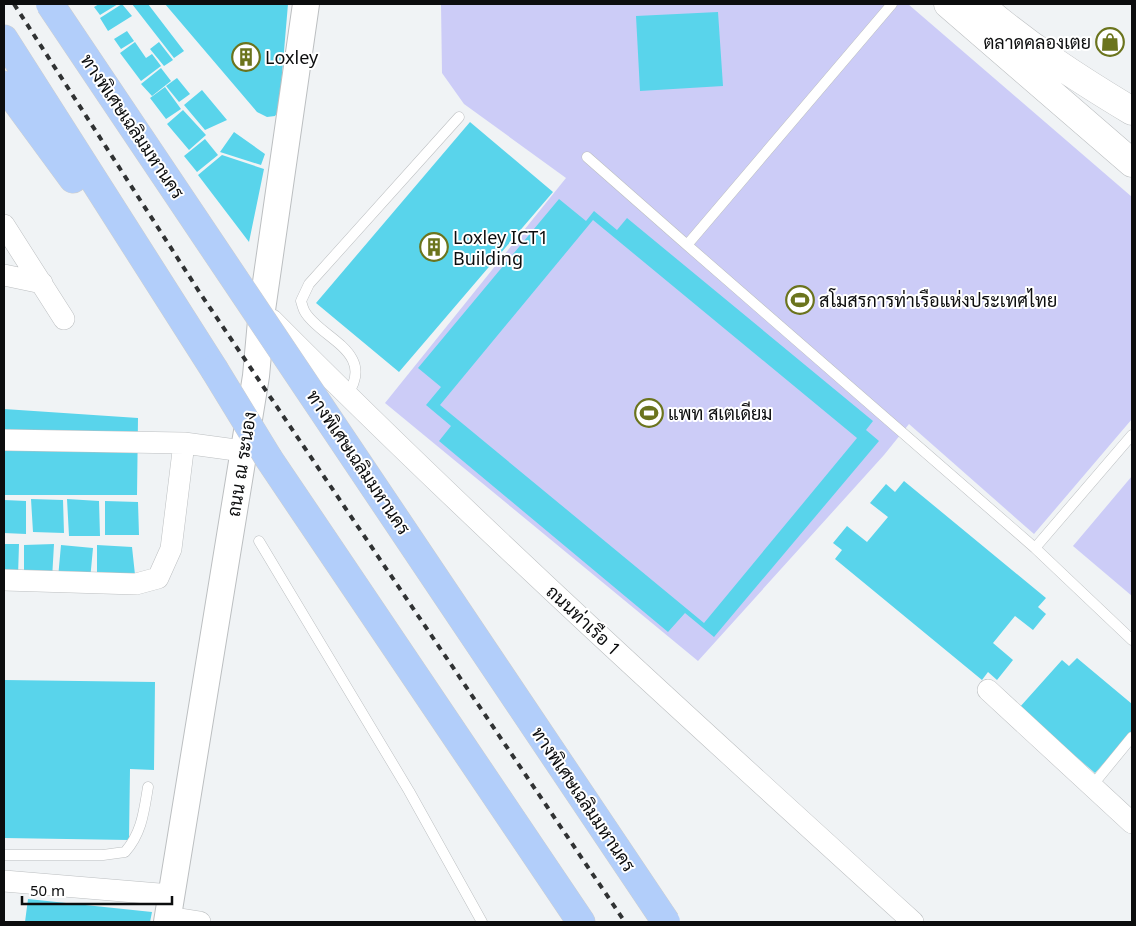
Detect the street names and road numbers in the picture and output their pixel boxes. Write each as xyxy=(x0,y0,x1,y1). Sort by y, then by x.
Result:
street label: ทางพิเศษเฉลิมมหานคร xyxy=(76,49,191,203)
street label: ทางพิเศษเฉลิมมหานคร xyxy=(302,385,417,539)
street label: ถนน ณ ระนอง xyxy=(221,410,261,518)
street label: ถนนท่าเรือ 1 xyxy=(542,579,626,661)
street label: ทางพิเศษเฉลิมมหานคร xyxy=(527,722,642,876)

